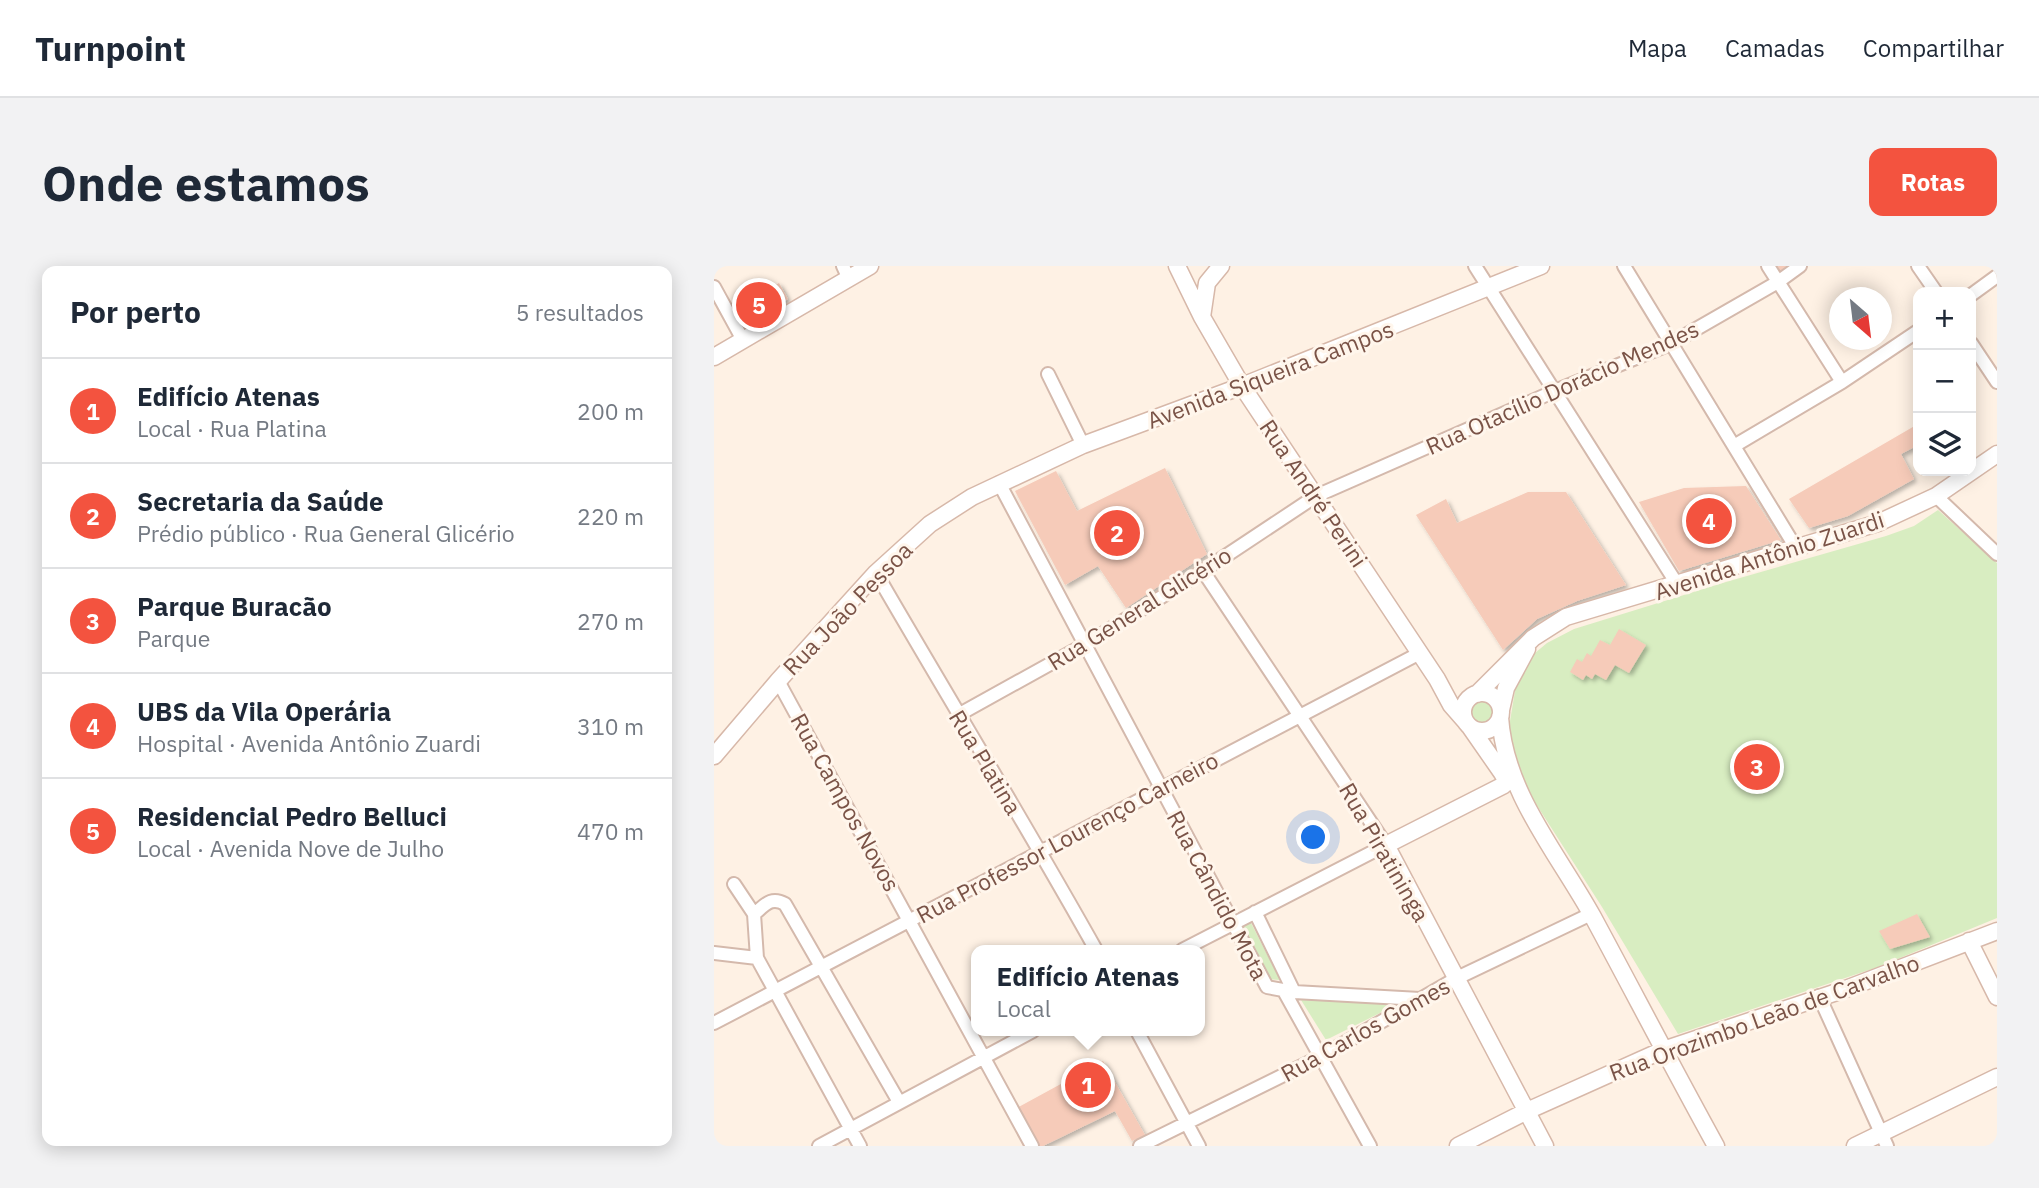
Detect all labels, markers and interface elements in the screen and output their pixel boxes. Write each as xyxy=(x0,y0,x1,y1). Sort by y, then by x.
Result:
text: Turnpoint xyxy=(35,27,186,70)
text: Mapa xyxy=(1628,32,1687,64)
text: Camadas xyxy=(1725,32,1825,64)
text: Compartilhar xyxy=(1863,32,2004,64)
button: Rotas xyxy=(1869,148,1997,216)
text: Onde estamos xyxy=(42,151,370,214)
pin: 5 xyxy=(736,279,782,331)
north arrow xyxy=(1829,287,1892,350)
map controls xyxy=(1913,287,1976,476)
button: + xyxy=(1913,287,1976,350)
text: Por perto xyxy=(70,292,201,331)
text: 5 resultados xyxy=(516,297,644,327)
street label: Avenida Siqueira Campos xyxy=(1142,313,1398,435)
street label: Rua Otacílio Dorácio Mendes xyxy=(1421,313,1703,461)
button: − xyxy=(1913,350,1976,413)
text: Edifício Atenas xyxy=(137,379,320,413)
text: 1 xyxy=(86,396,100,426)
text: 200 m xyxy=(577,396,644,426)
text: Local · Rua Platina xyxy=(137,413,327,443)
street label: Rua André Perini xyxy=(1253,413,1375,573)
button: layers xyxy=(1913,413,1976,476)
text: Secretaria da Saúde xyxy=(137,484,384,518)
pin: 4 xyxy=(1686,495,1732,547)
text: 2 xyxy=(86,501,100,531)
text: 220 m xyxy=(577,501,644,531)
street label: Avenida Antônio Zuardi xyxy=(1650,504,1888,606)
pin: 2 xyxy=(1094,507,1140,559)
text: Prédio público · Rua General Glicério xyxy=(137,518,515,548)
street label: Rua João Pessoa xyxy=(776,535,918,681)
street label: Rua General Glicério xyxy=(1041,539,1237,677)
text: Parque Buracão xyxy=(137,589,332,623)
text: 3 xyxy=(86,606,100,636)
text: 270 m xyxy=(577,606,644,636)
text: Parque xyxy=(137,623,210,653)
text: UBS da Vila Operária xyxy=(137,694,391,728)
street label: Rua Platina xyxy=(943,704,1029,820)
street label: Rua Campos Novos xyxy=(785,708,907,896)
text: 4 xyxy=(86,711,100,741)
text: 310 m xyxy=(577,711,644,741)
text: Hospital · Avenida Antônio Zuardi xyxy=(137,728,481,758)
pin: 3 xyxy=(1734,741,1780,793)
street label: Rua Professor Lourenço Carneiro xyxy=(911,744,1223,930)
street label: Rua Piratininga xyxy=(1333,777,1437,927)
text: Residencial Pedro Belluci xyxy=(137,799,447,833)
street label: Rua Cândido Mota xyxy=(1161,805,1275,985)
text: 5 xyxy=(86,816,100,846)
text: 470 m xyxy=(577,816,644,846)
your location xyxy=(1296,820,1330,854)
text: Local · Avenida Nove de Julho xyxy=(137,833,444,863)
popup xyxy=(971,945,1205,1036)
street label: Rua Orozimbo Leão de Carvalho xyxy=(1605,947,1923,1087)
text: Edifício Atenas xyxy=(997,959,1179,993)
street label: Rua Carlos Gomes xyxy=(1275,970,1455,1088)
text: Local xyxy=(997,993,1051,1023)
pin: 1 xyxy=(1065,1059,1111,1111)

